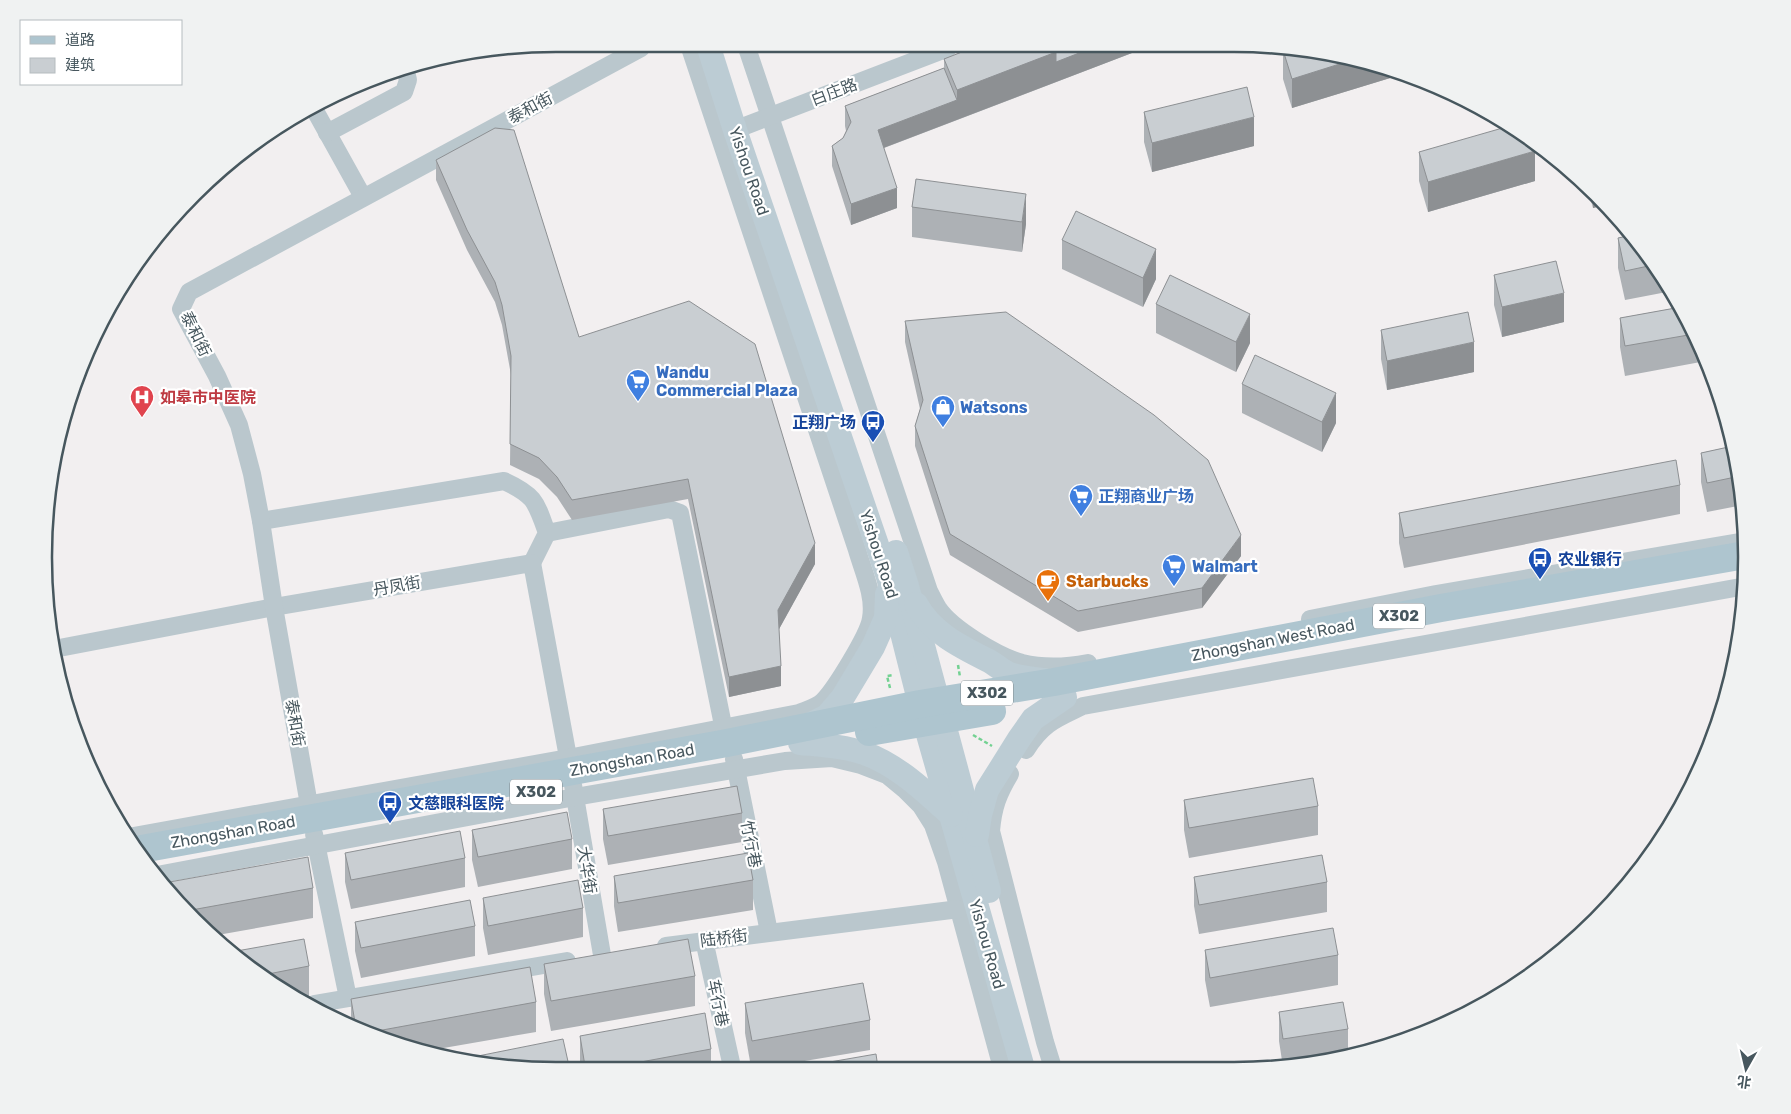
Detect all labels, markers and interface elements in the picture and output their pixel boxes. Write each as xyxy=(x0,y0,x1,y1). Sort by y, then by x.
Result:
legend xyxy=(20,20,182,85)
text: 道路 xyxy=(65,31,95,49)
text: 建筑 xyxy=(65,56,95,74)
street label: 白庄路 xyxy=(808,75,860,109)
street label: 泰和街 xyxy=(504,88,556,128)
street label: Yishou Road xyxy=(725,124,773,218)
street label: 泰和街 xyxy=(177,308,215,360)
place label: Wandu Commercial Plaza xyxy=(656,363,798,400)
supermarket icon: Wandu Commercial Plaza xyxy=(625,368,651,402)
hospital icon: 如皋市中医院 xyxy=(129,384,155,418)
place label: 如皋市中医院 xyxy=(160,388,256,407)
shop icon: Watsons xyxy=(930,394,956,428)
place label: Watsons xyxy=(960,398,1028,417)
bus stop icon: 正翔广场 xyxy=(860,409,886,443)
place label: 正翔广场 xyxy=(792,413,856,432)
supermarket icon: 正翔商业广场 xyxy=(1068,483,1094,517)
place label: 正翔商业广场 xyxy=(1098,487,1194,506)
street label: Yishou Road xyxy=(856,507,902,601)
bus stop icon: 农业银行 xyxy=(1527,546,1553,580)
place label: 农业银行 xyxy=(1558,550,1622,569)
supermarket icon: Walmart xyxy=(1161,553,1187,587)
place label: Walmart xyxy=(1192,557,1258,576)
cafe icon: Starbucks xyxy=(1035,568,1061,602)
street label: 丹凤街 xyxy=(372,572,422,600)
place label: Starbucks xyxy=(1066,572,1149,591)
road number: X302 xyxy=(1373,604,1425,628)
street label: Zhongshan West Road xyxy=(1190,615,1356,665)
road number: X302 xyxy=(961,680,1013,706)
street label: 泰和街 xyxy=(281,698,309,748)
street label: Zhongshan Road xyxy=(568,740,696,780)
road number: X302 xyxy=(510,780,562,804)
bus stop icon: 文慈眼科医院 xyxy=(377,790,403,824)
place label: 文慈眼科医院 xyxy=(408,794,504,813)
street label: Zhongshan Road xyxy=(169,812,297,852)
street label: 竹行巷 xyxy=(737,819,765,869)
street label: 大华街 xyxy=(574,845,600,895)
street label: Yishou Road xyxy=(965,897,1009,991)
street label: 陆桥街 xyxy=(699,926,749,950)
street label: 车行巷 xyxy=(704,978,732,1028)
north arrow xyxy=(1721,1044,1771,1094)
text: 北 xyxy=(1736,1072,1752,1091)

